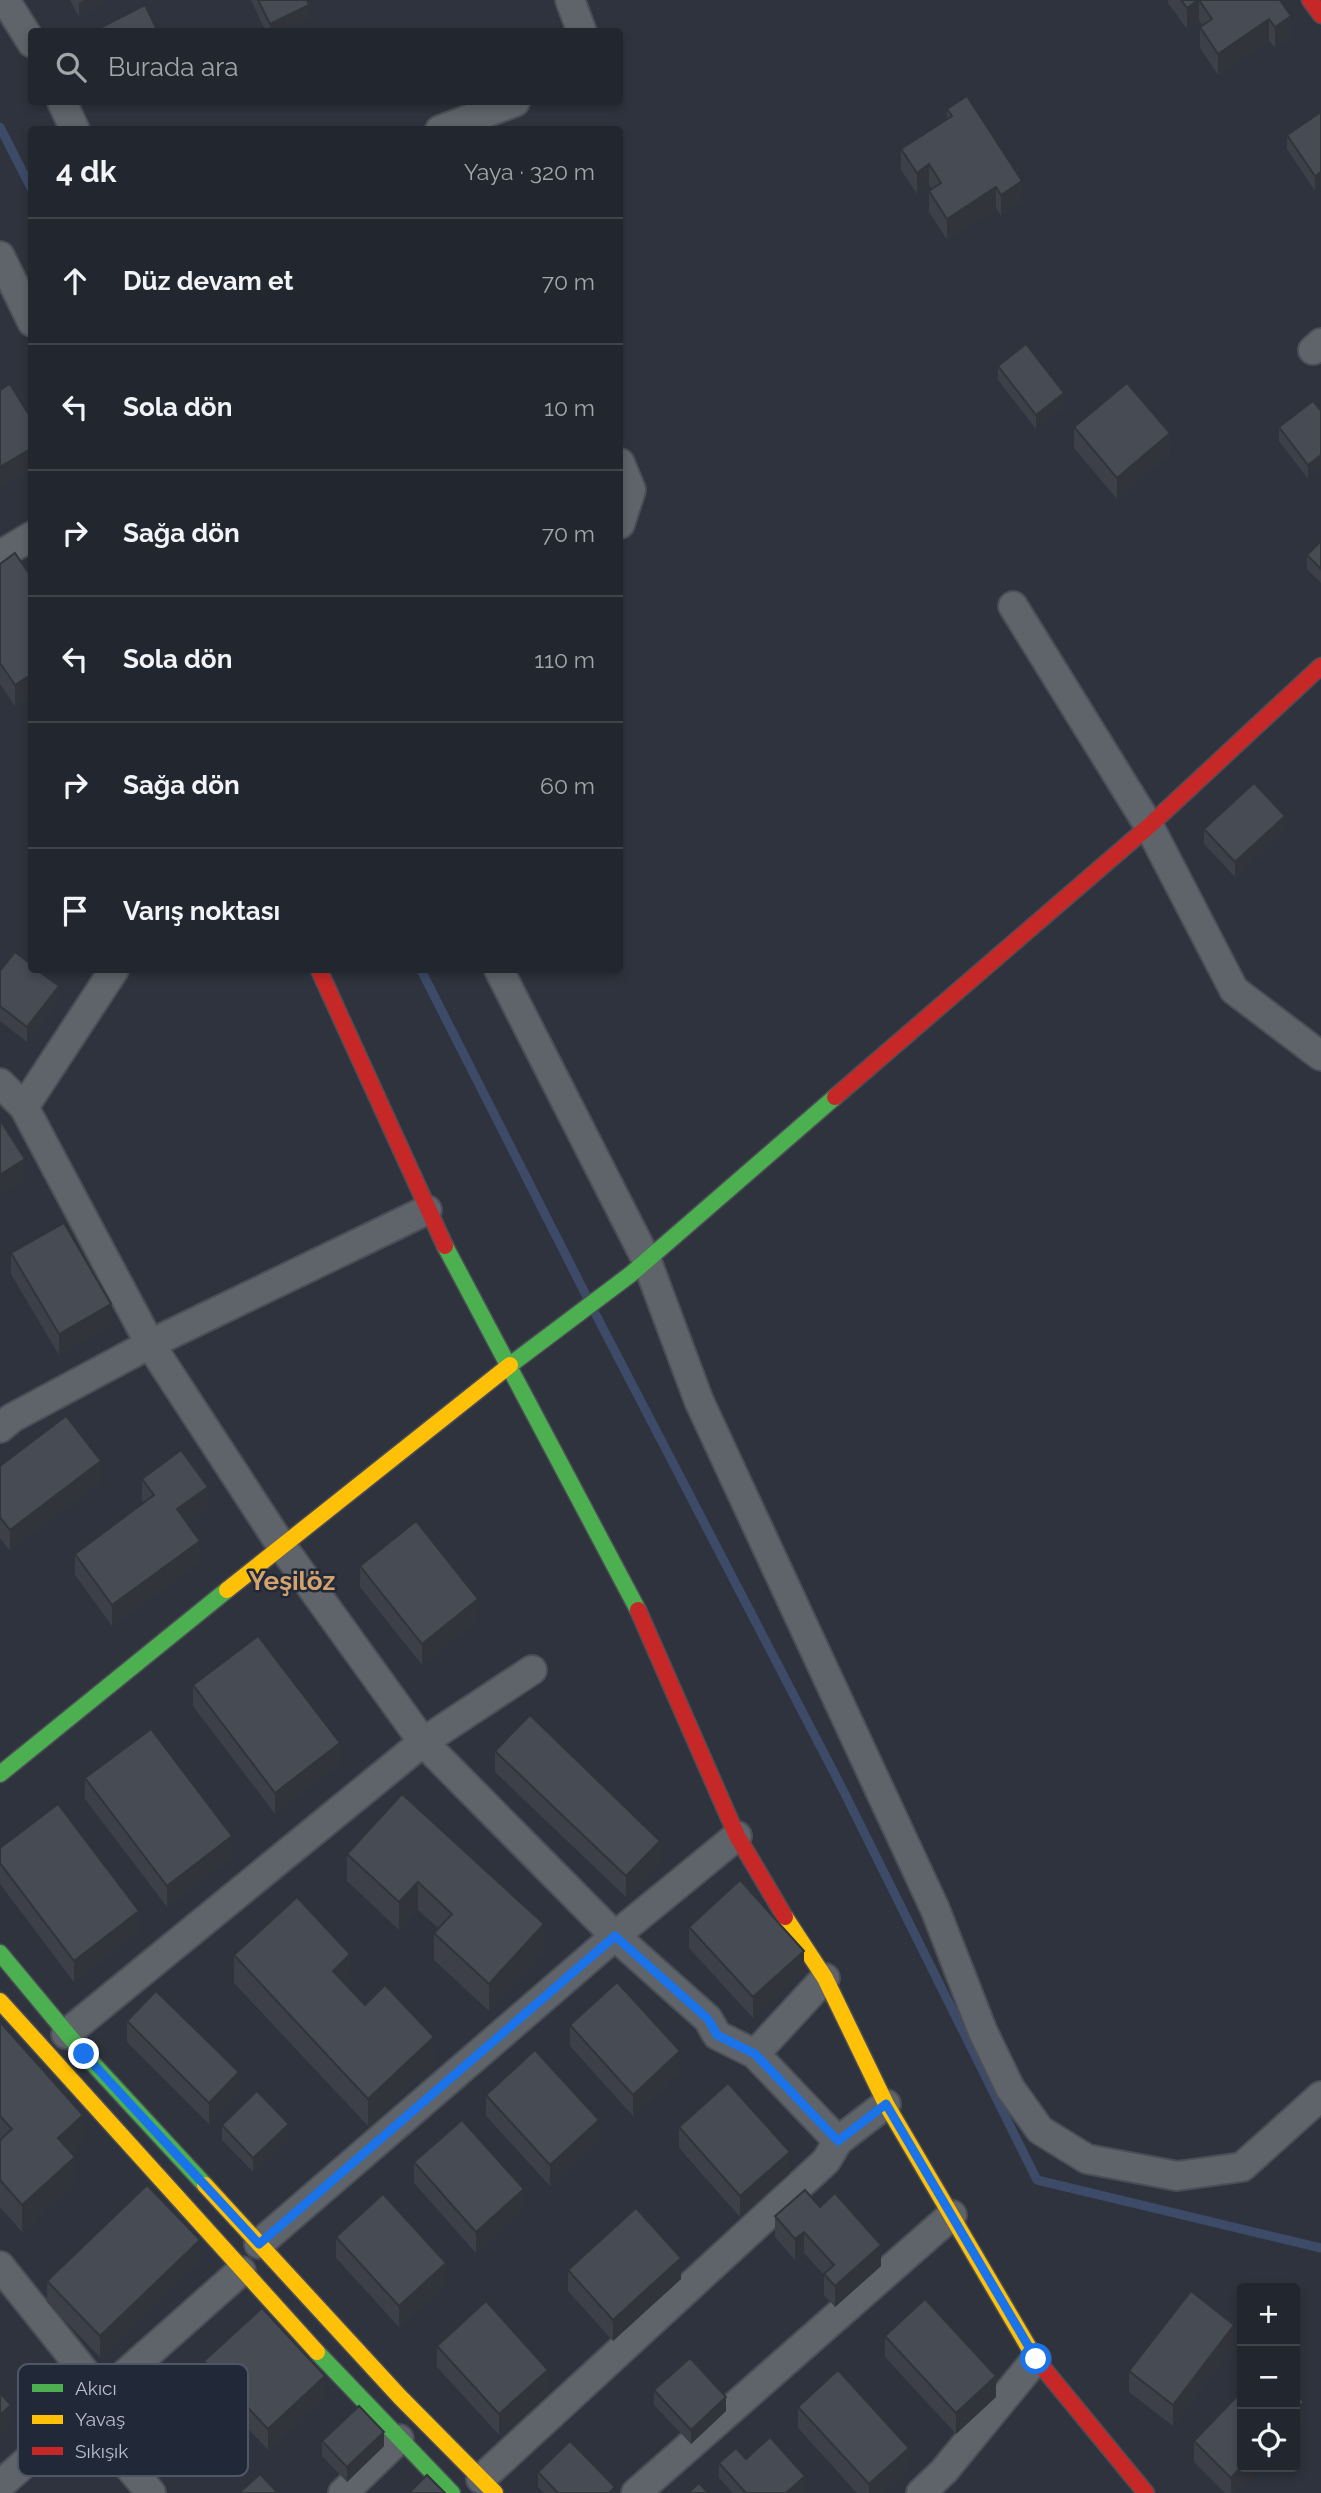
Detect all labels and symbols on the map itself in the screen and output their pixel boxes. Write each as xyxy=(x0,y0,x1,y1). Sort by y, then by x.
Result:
district label: Yeşilöz xyxy=(249,1566,335,1596)
route end xyxy=(68,2038,99,2069)
route start xyxy=(1020,2343,1051,2374)
legend xyxy=(18,2364,248,2476)
text: Akıcı xyxy=(75,2377,117,2399)
text: Yavaş xyxy=(75,2408,125,2430)
text: Sıkışık xyxy=(75,2440,128,2462)

